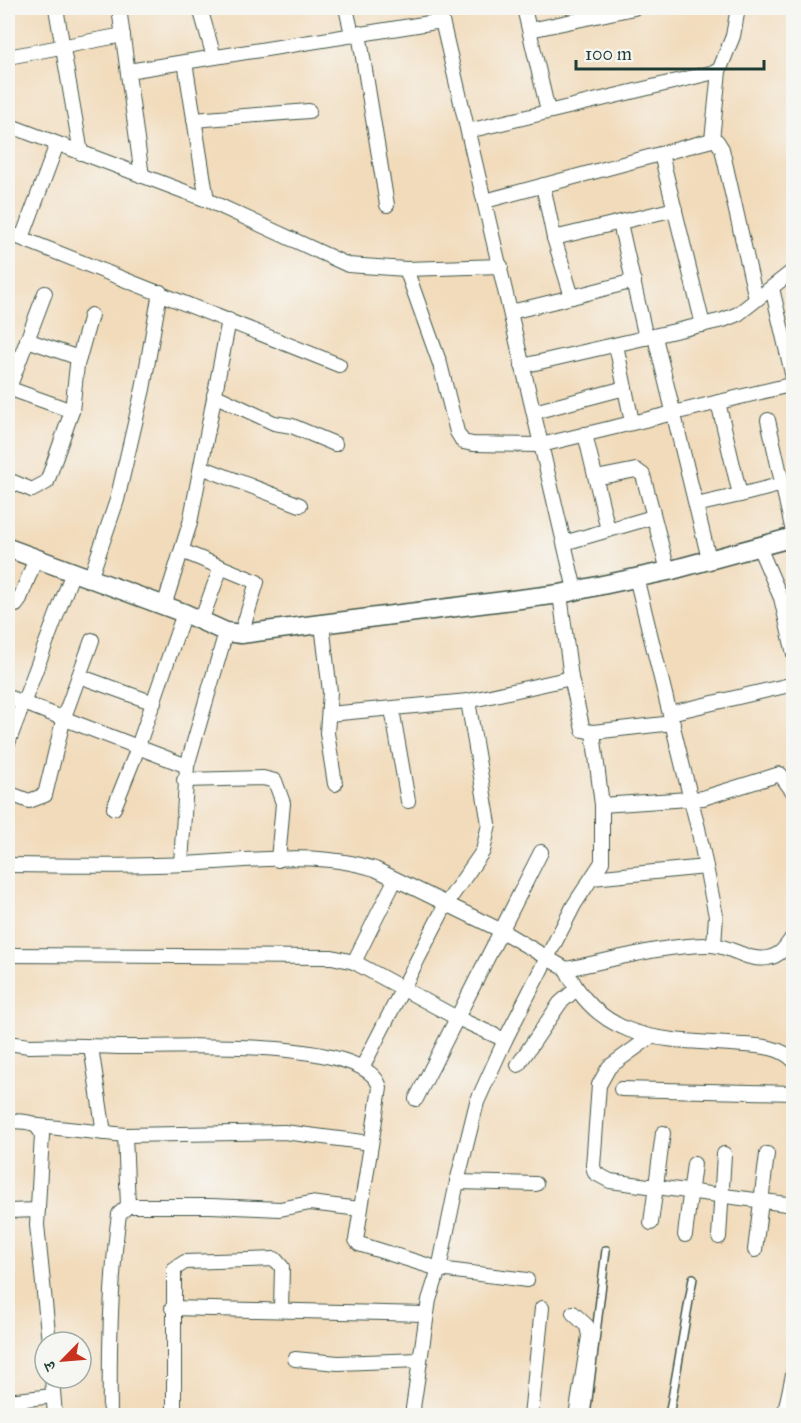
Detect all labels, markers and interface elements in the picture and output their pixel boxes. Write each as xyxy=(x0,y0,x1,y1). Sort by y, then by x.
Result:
scale bar xyxy=(576,33,764,71)
text: 100 m xyxy=(585,43,632,65)
north arrow xyxy=(33,1330,93,1390)
text: उ xyxy=(39,1357,61,1375)

